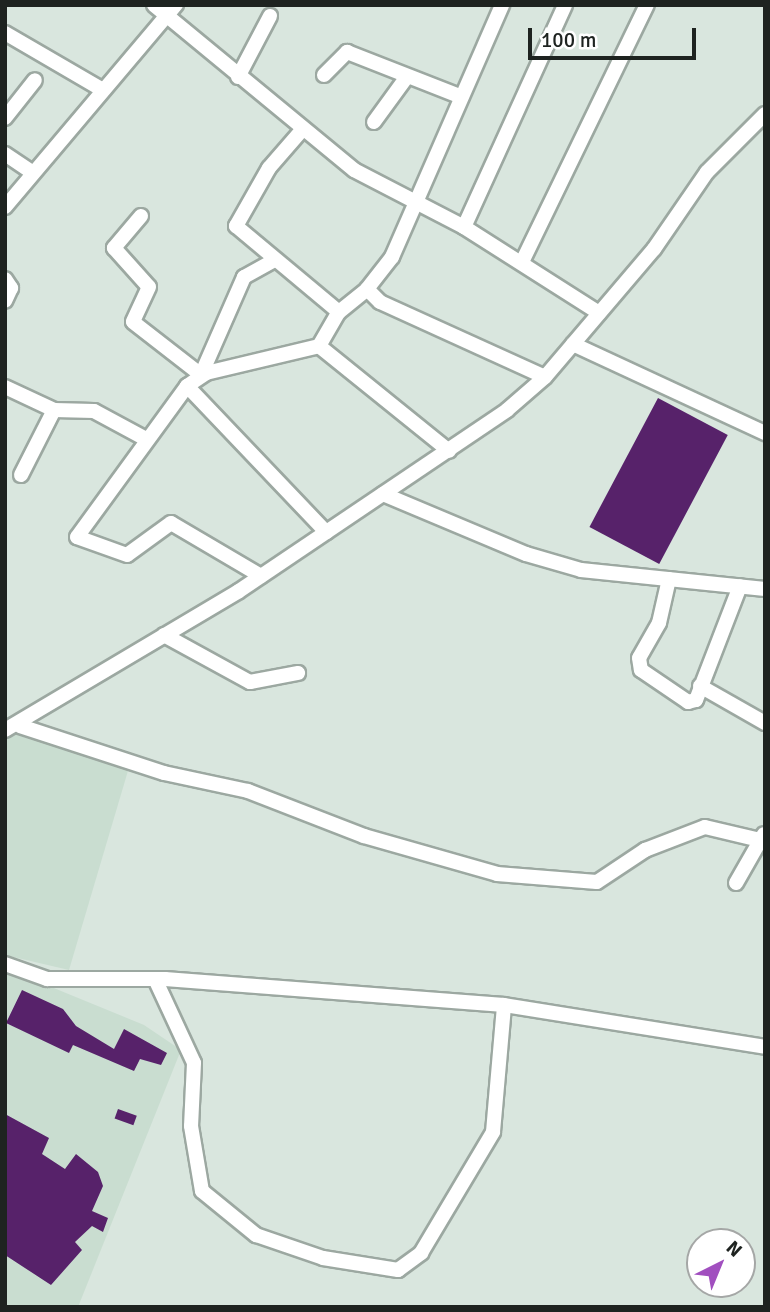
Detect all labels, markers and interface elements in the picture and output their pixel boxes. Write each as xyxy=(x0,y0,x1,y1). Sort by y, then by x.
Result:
scale bar xyxy=(532,14,700,58)
text: 100 m xyxy=(541,27,596,53)
north arrow xyxy=(686,1228,756,1298)
text: N xyxy=(721,1236,747,1262)

